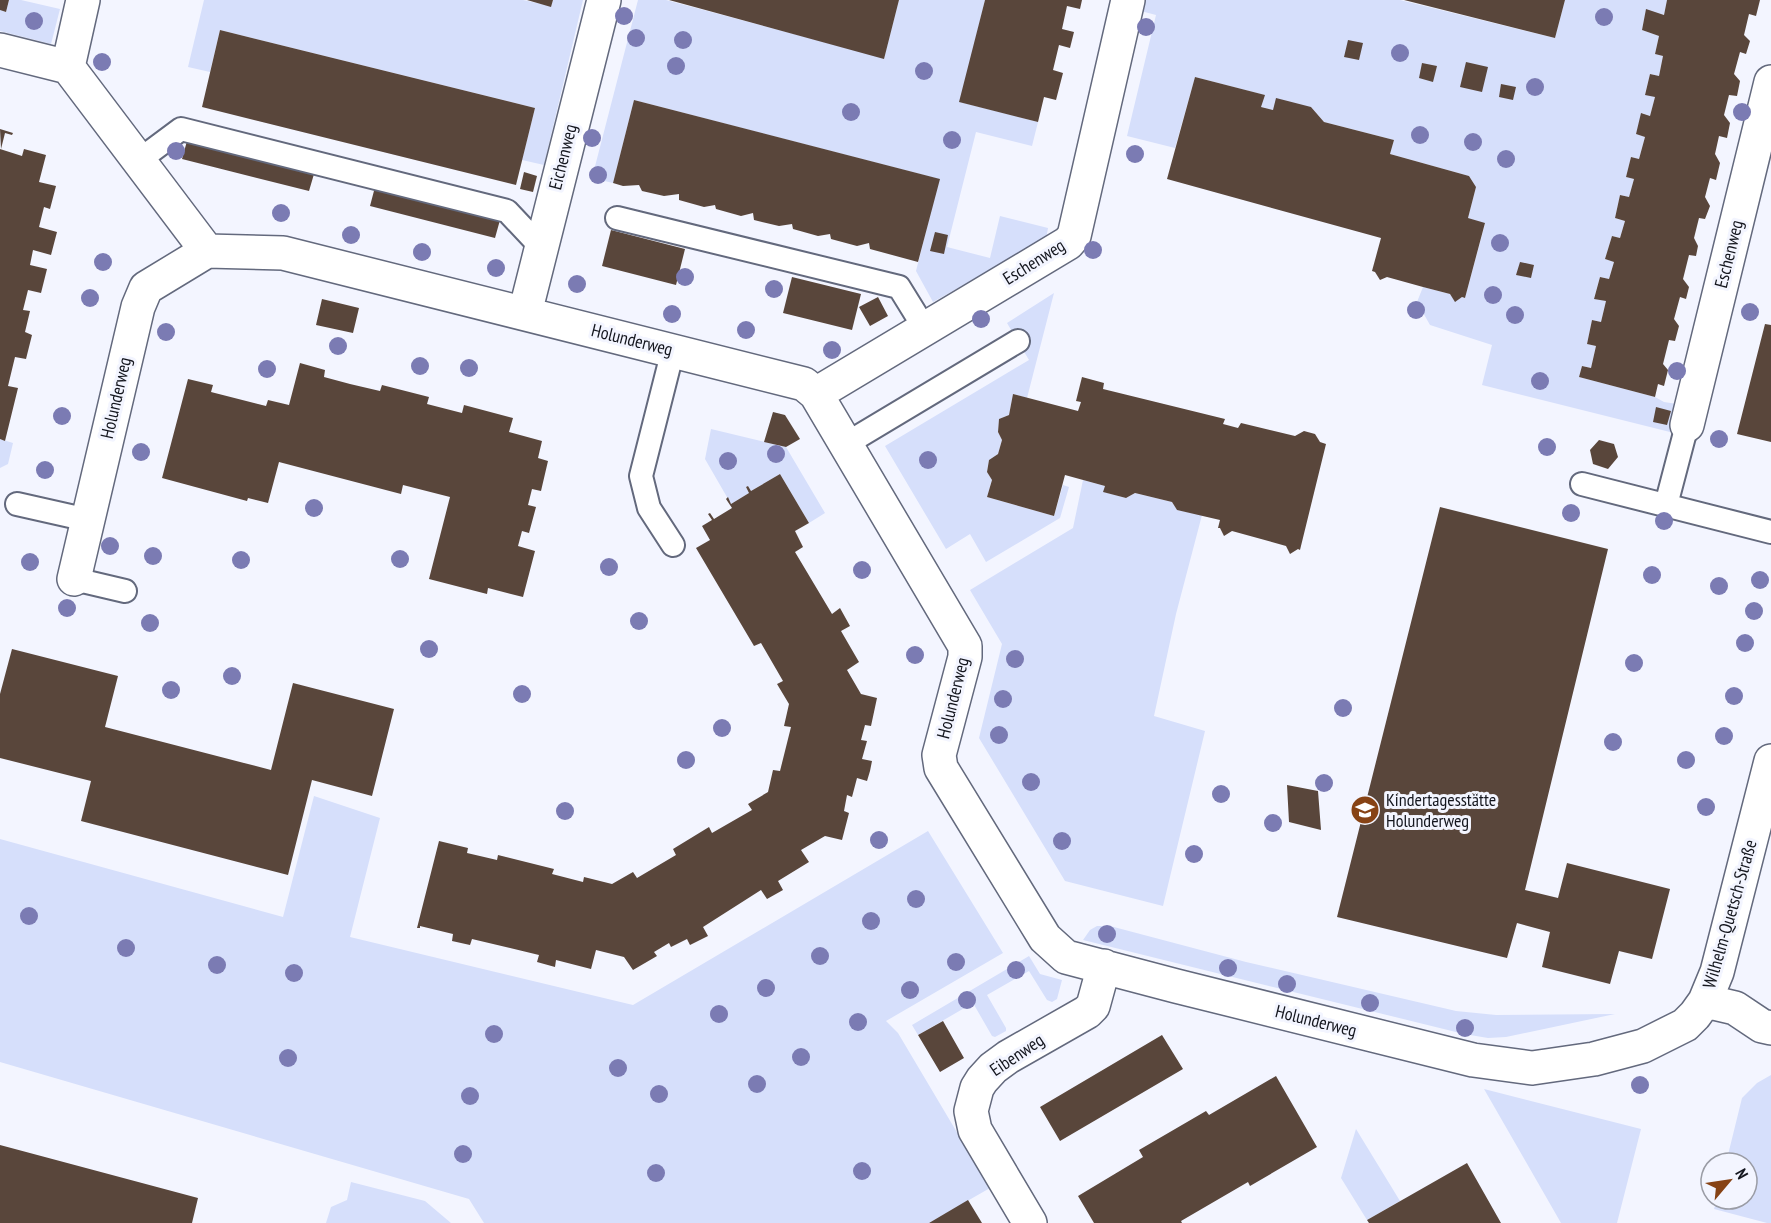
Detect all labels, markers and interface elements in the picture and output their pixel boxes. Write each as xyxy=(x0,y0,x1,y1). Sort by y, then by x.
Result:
street label: Eichenweg xyxy=(543,122,582,192)
street label: Eschenweg xyxy=(1709,218,1748,290)
street label: Eschenweg xyxy=(998,234,1069,290)
street label: Holunderweg xyxy=(589,318,675,361)
street label: Holunderweg xyxy=(95,355,136,441)
street label: Holunderweg xyxy=(931,655,974,741)
place label: Kindertagesstätte Holunderweg xyxy=(1386,788,1496,832)
school or university icon: Kindertagesstätte Holunderweg xyxy=(1349,794,1381,826)
street label: Wilhelm-Quetsch-Straße xyxy=(1697,837,1762,991)
street label: Holunderweg xyxy=(1273,999,1359,1042)
street label: Eibenweg xyxy=(985,1028,1048,1081)
north arrow xyxy=(1699,1151,1759,1211)
text: N xyxy=(1731,1165,1753,1182)

